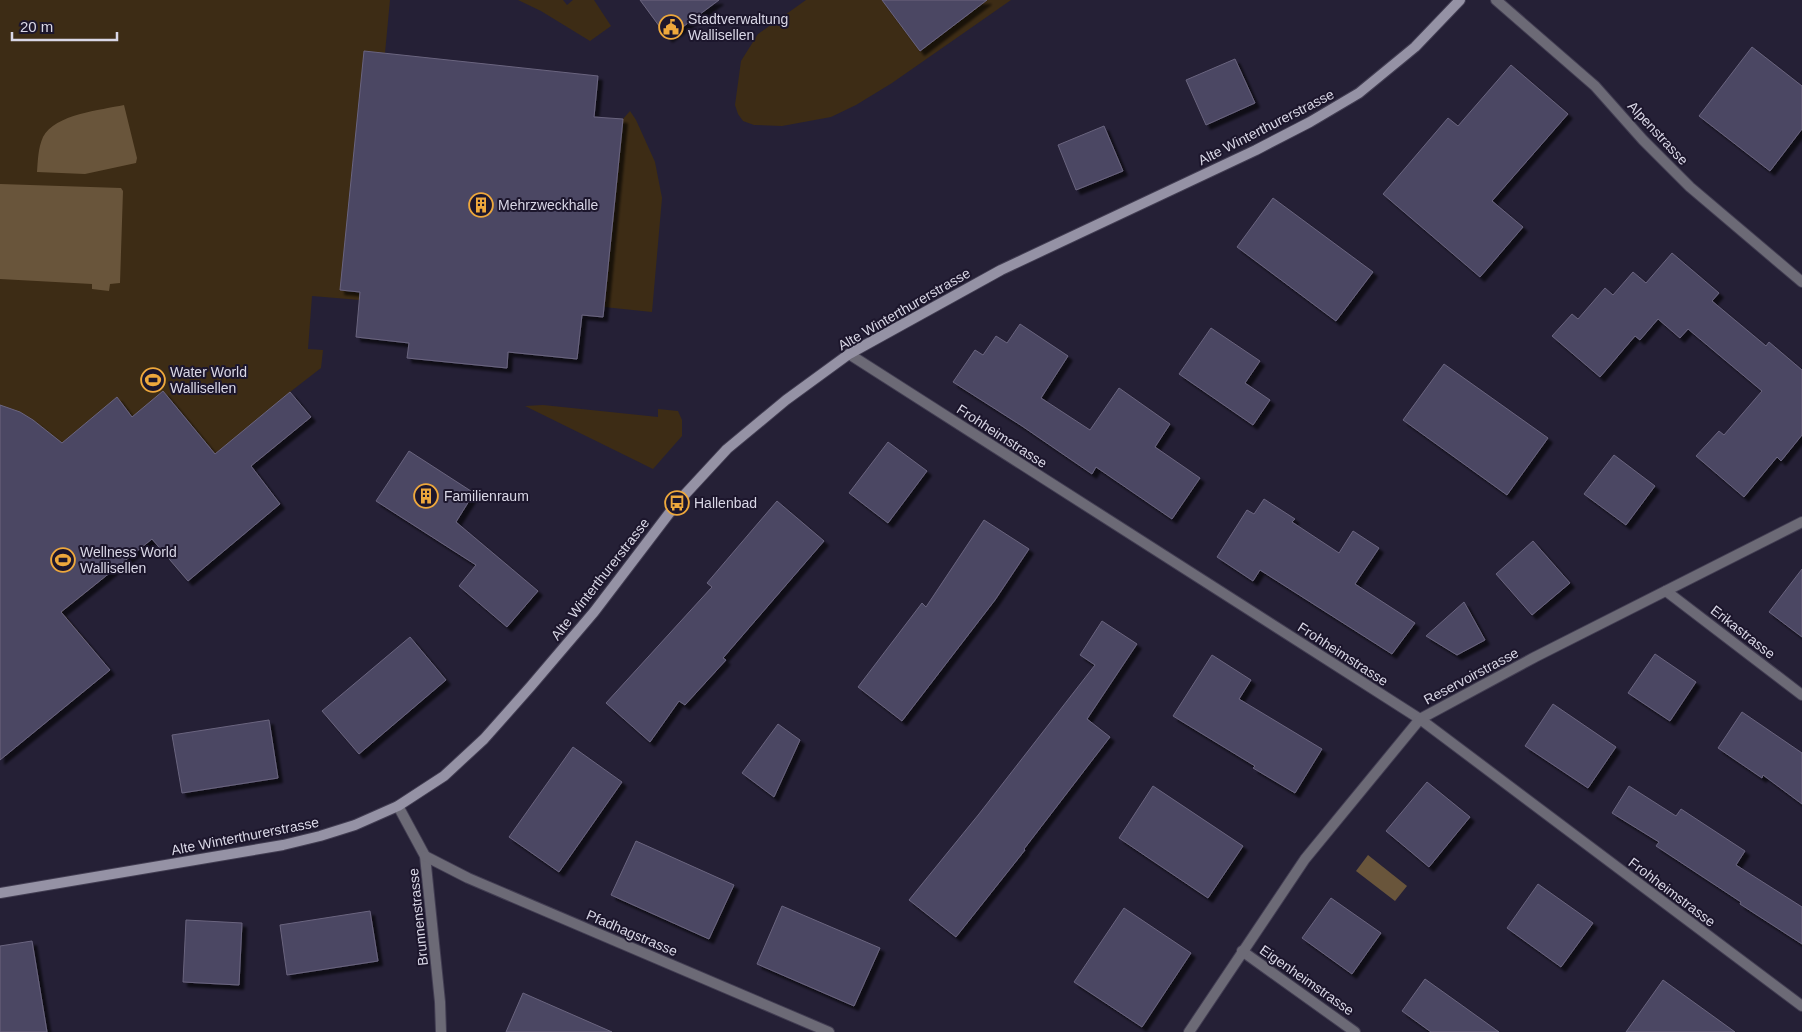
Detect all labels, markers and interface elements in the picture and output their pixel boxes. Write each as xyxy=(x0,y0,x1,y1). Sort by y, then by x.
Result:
scale bar xyxy=(12,10,118,42)
place label: Stadtverwaltung Wallisellen xyxy=(688,11,788,43)
public building icon: Stadtverwaltung Wallisellen xyxy=(658,14,684,40)
text: 20 m xyxy=(20,18,53,35)
street label: Alte Winterthurerstrasse xyxy=(1195,86,1337,168)
street label: Alpenstrasse xyxy=(1625,98,1692,168)
building icon: Mehrzweckhalle xyxy=(468,192,494,218)
place label: Mehrzweckhalle xyxy=(498,197,599,213)
street label: Alte Winterthurerstrasse xyxy=(835,264,973,353)
place label: Water World Wallisellen xyxy=(170,364,247,396)
sports icon: Water World Wallisellen xyxy=(140,367,166,393)
street label: Frohheimstrasse xyxy=(954,401,1050,471)
building icon: Familienraum xyxy=(413,483,439,509)
place label: Familienraum xyxy=(444,488,529,504)
bus stop icon: Hallenbad xyxy=(664,490,690,516)
place label: Hallenbad xyxy=(694,495,757,511)
street label: Alte Winterthurerstrasse xyxy=(547,515,653,643)
place label: Wellness World Wallisellen xyxy=(80,544,177,576)
sports icon: Wellness World Wallisellen xyxy=(50,547,76,573)
street label: Erikastrasse xyxy=(1708,602,1778,662)
street label: Frohheimstrasse xyxy=(1295,619,1391,689)
street label: Reservoirstrasse xyxy=(1421,644,1521,708)
street label: Alte Winterthurerstrasse xyxy=(170,814,320,858)
street label: Frohheimstrasse xyxy=(1626,854,1719,930)
street label: Brunnenstrasse xyxy=(405,867,431,967)
street label: Pfadhagstrasse xyxy=(584,907,680,959)
street label: Eigenheimstrasse xyxy=(1257,942,1357,1019)

